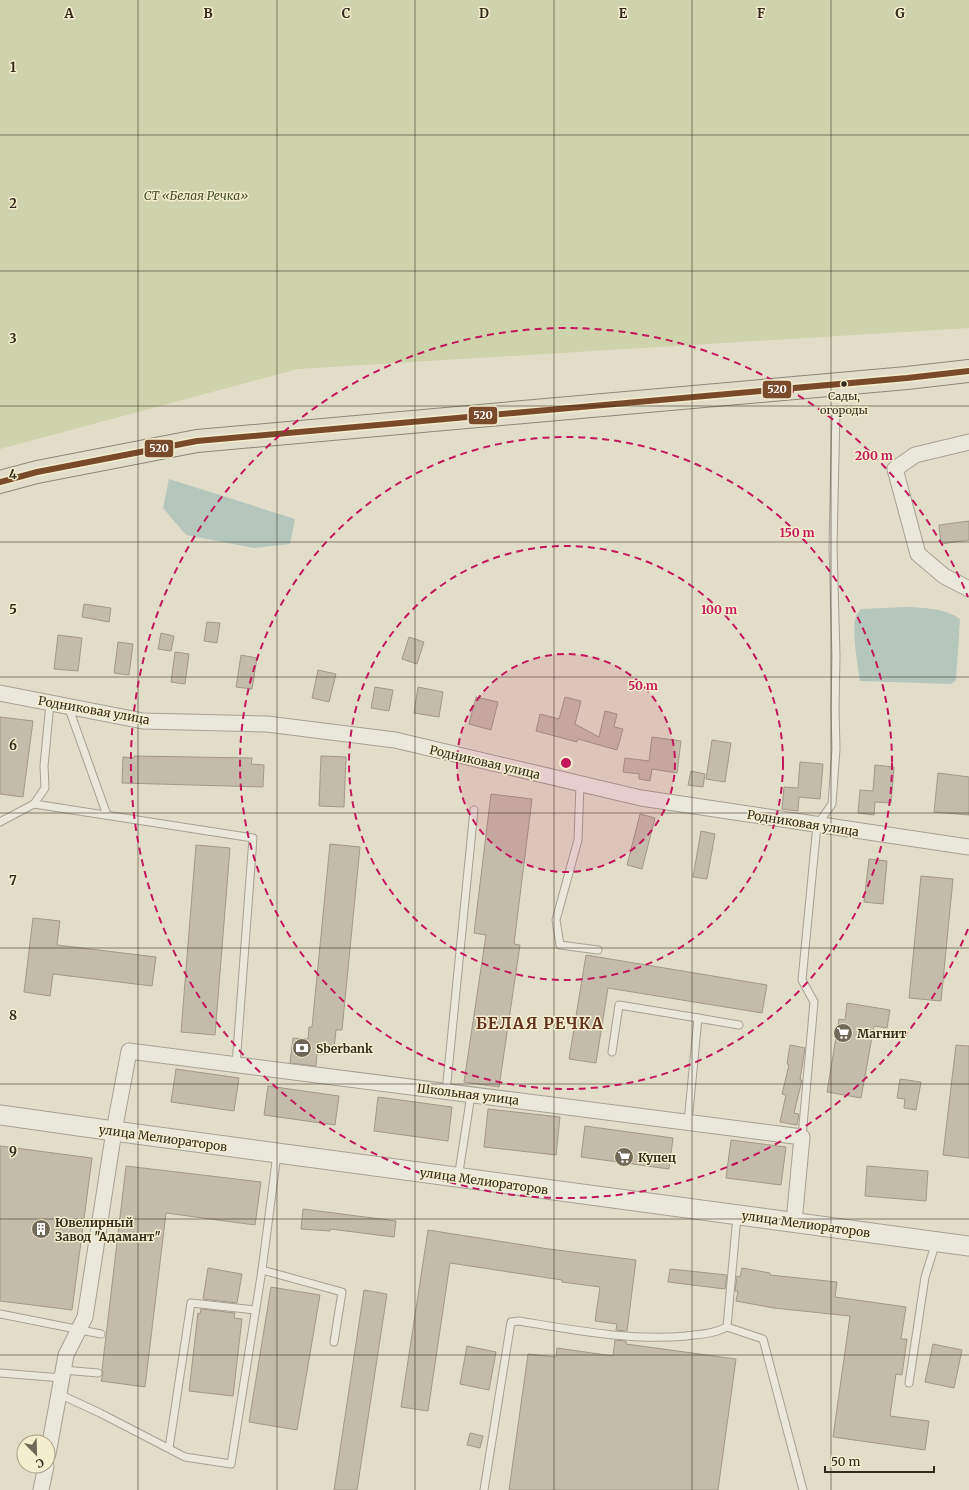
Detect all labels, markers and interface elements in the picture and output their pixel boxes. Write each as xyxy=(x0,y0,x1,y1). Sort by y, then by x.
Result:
text: A xyxy=(63,5,74,22)
text: B xyxy=(203,5,213,22)
text: C xyxy=(342,5,351,22)
text: D xyxy=(479,5,489,22)
text: E xyxy=(619,5,628,22)
text: F xyxy=(757,5,765,22)
text: G xyxy=(895,5,905,22)
text: 1 xyxy=(10,59,16,76)
park label: СТ «Белая Речка» xyxy=(144,188,248,203)
text: 2 xyxy=(9,195,17,212)
text: 3 xyxy=(9,330,17,347)
marker: Сады, огороды xyxy=(839,379,849,389)
line badge: 520 xyxy=(762,380,792,399)
text: 520 xyxy=(767,382,787,396)
place label: Сады, огороды xyxy=(820,389,868,417)
line badge: 520 xyxy=(468,406,498,425)
text: 520 xyxy=(473,408,493,422)
line badge: 520 xyxy=(144,439,174,458)
text: 520 xyxy=(149,441,169,455)
text: 200 m xyxy=(855,448,893,463)
text: 4 xyxy=(9,466,18,483)
text: 150 m xyxy=(780,525,815,540)
text: 5 xyxy=(9,601,17,618)
text: 100 m xyxy=(701,602,737,617)
text: 50 m xyxy=(628,678,658,693)
street label: Родниковая улица xyxy=(37,693,152,727)
text: 6 xyxy=(9,737,17,754)
street label: Родниковая улица xyxy=(428,742,542,782)
centre of rings xyxy=(559,756,573,770)
street label: Родниковая улица xyxy=(746,807,861,839)
text: 7 xyxy=(9,872,17,889)
text: 8 xyxy=(9,1007,17,1024)
district label: БЕЛАЯ РЕЧКА xyxy=(476,1013,604,1033)
supermarket icon: Магнит xyxy=(832,1022,854,1044)
place label: Магнит xyxy=(857,1026,907,1041)
bank icon: Sberbank xyxy=(291,1037,313,1059)
place label: Sberbank xyxy=(316,1041,373,1056)
street label: Школьная улица xyxy=(416,1080,520,1108)
street label: улица Мелиораторов xyxy=(98,1122,228,1154)
text: 9 xyxy=(9,1143,17,1160)
supermarket icon: Купец xyxy=(613,1146,635,1168)
place label: Купец xyxy=(638,1150,677,1165)
street label: улица Мелиораторов xyxy=(419,1165,549,1197)
street label: улица Мелиораторов xyxy=(741,1208,871,1240)
place label: Ювелирный Завод "Адамант" xyxy=(55,1215,161,1244)
building icon: Ювелирный Завод "Адамант" xyxy=(30,1218,52,1240)
north arrow xyxy=(16,1434,56,1474)
scale bar xyxy=(825,1448,934,1474)
text: 50 m xyxy=(831,1454,860,1469)
text: С xyxy=(34,1455,46,1471)

